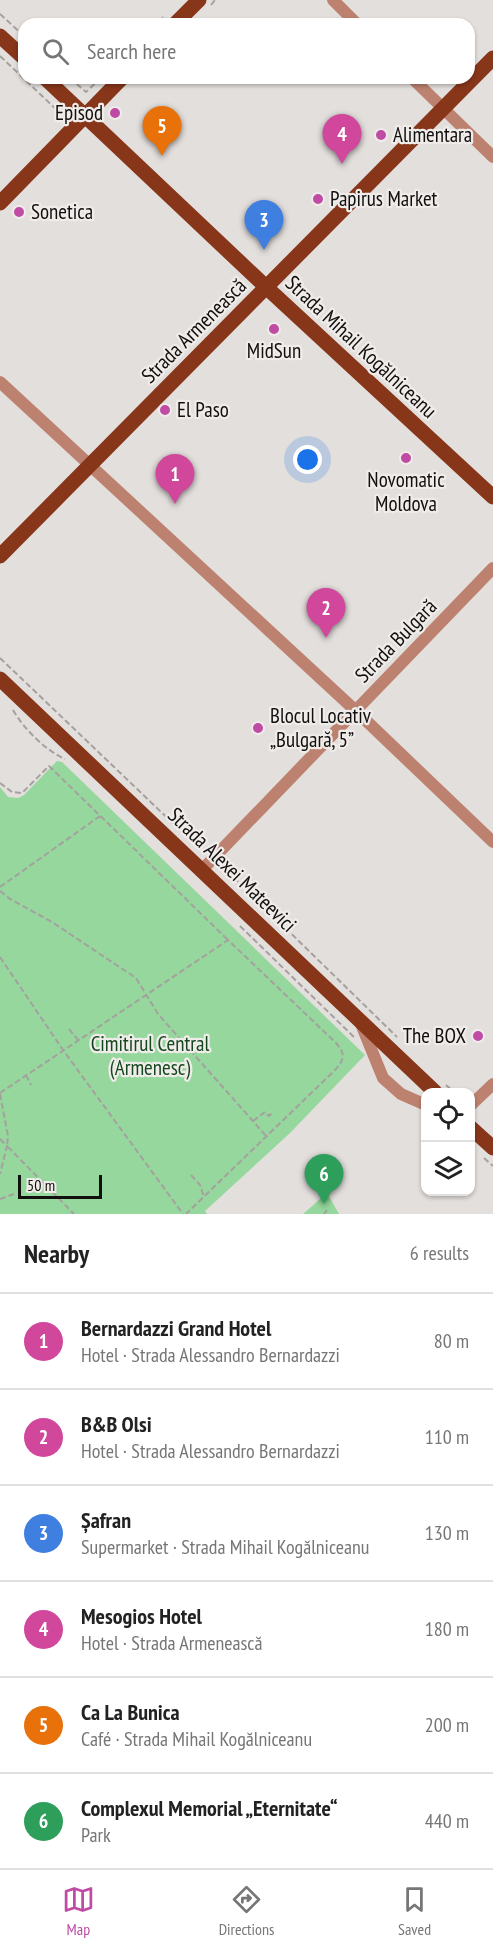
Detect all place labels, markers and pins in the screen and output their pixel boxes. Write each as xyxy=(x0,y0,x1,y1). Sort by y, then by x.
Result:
place label: Episod xyxy=(55,99,103,126)
marker: Episod xyxy=(108,106,122,120)
pin: 5 xyxy=(142,106,182,156)
pin: 4 xyxy=(322,114,362,164)
place label: Alimentara xyxy=(393,121,472,148)
marker: Alimentara xyxy=(374,128,388,142)
place label: Papirus Market xyxy=(330,185,438,212)
marker: Papirus Market xyxy=(311,192,325,206)
place label: Sonetica xyxy=(31,198,93,225)
pin: 3 xyxy=(244,200,284,250)
marker: Sonetica xyxy=(12,205,26,219)
marker: MidSun xyxy=(267,322,281,336)
place label: MidSun xyxy=(247,337,301,364)
place label: El Paso xyxy=(177,396,229,423)
marker: El Paso xyxy=(158,403,172,417)
marker: Novomatic Moldova xyxy=(399,451,413,465)
pin: 1 xyxy=(156,454,195,504)
place label: Novomatic Moldova xyxy=(367,466,445,517)
pin: 2 xyxy=(306,588,346,638)
place label: Blocul Locativ „Bulgară, 5” xyxy=(270,702,372,753)
marker: Blocul Locativ „Bulgară, 5” xyxy=(251,721,265,735)
place label: The BOX xyxy=(403,1022,466,1049)
marker: The BOX xyxy=(471,1029,485,1043)
pin: 6 xyxy=(304,1154,344,1204)

